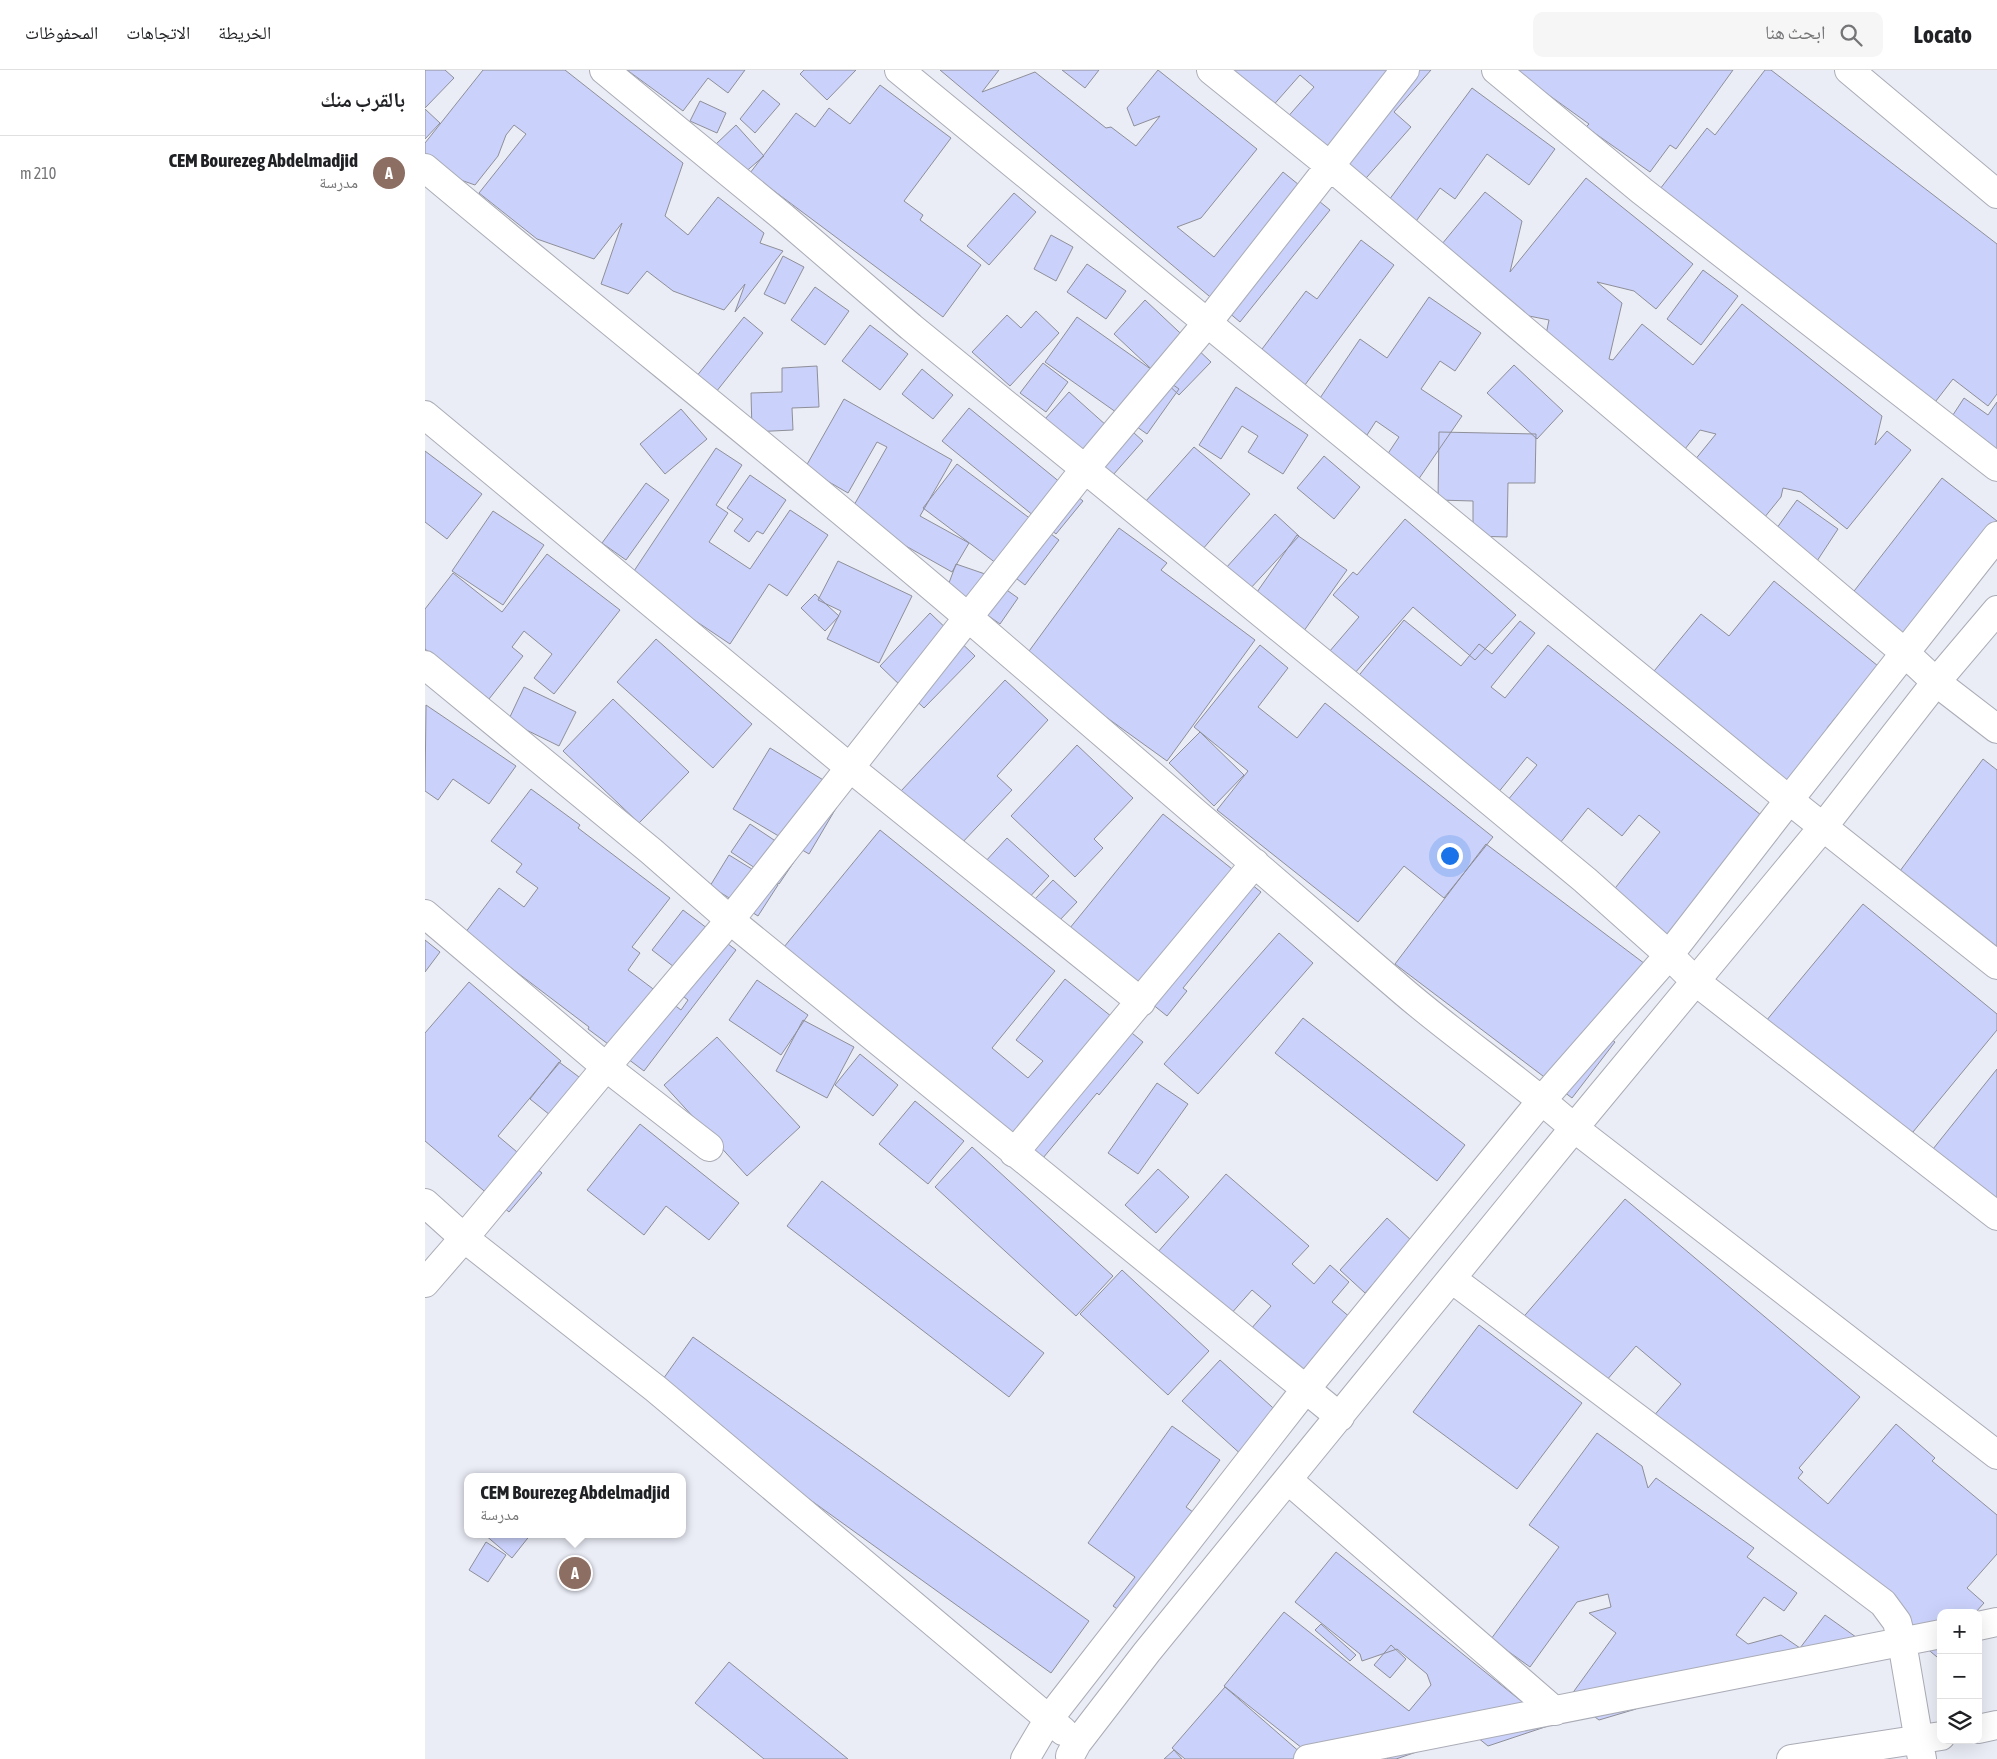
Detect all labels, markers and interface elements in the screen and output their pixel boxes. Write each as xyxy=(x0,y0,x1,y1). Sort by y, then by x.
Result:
search box xyxy=(1533,12,1883,57)
text: ابحث هنا xyxy=(1765,21,1825,43)
icon: search xyxy=(1837,21,1865,49)
text: Locato xyxy=(1913,21,1972,48)
text: المحفوظات xyxy=(25,22,98,43)
text: الاتجاهات xyxy=(126,22,190,43)
text: الخريطة xyxy=(218,22,271,43)
text: بالقرب منك xyxy=(320,87,405,111)
text: CEM Bourezeg Abdelmadjid xyxy=(168,149,358,171)
text: 210 m xyxy=(20,164,56,182)
text: A xyxy=(385,164,393,182)
text: مدرسة xyxy=(319,173,358,191)
your location xyxy=(1437,843,1463,869)
popup xyxy=(464,1473,686,1538)
text: CEM Bourezeg Abdelmadjid xyxy=(480,1481,670,1503)
text: مدرسة xyxy=(480,1505,519,1523)
pin: A xyxy=(559,1554,591,1592)
map controls xyxy=(1937,1609,1982,1744)
button: + xyxy=(1937,1609,1982,1654)
button: − xyxy=(1937,1654,1982,1699)
button: layers xyxy=(1937,1699,1982,1744)

